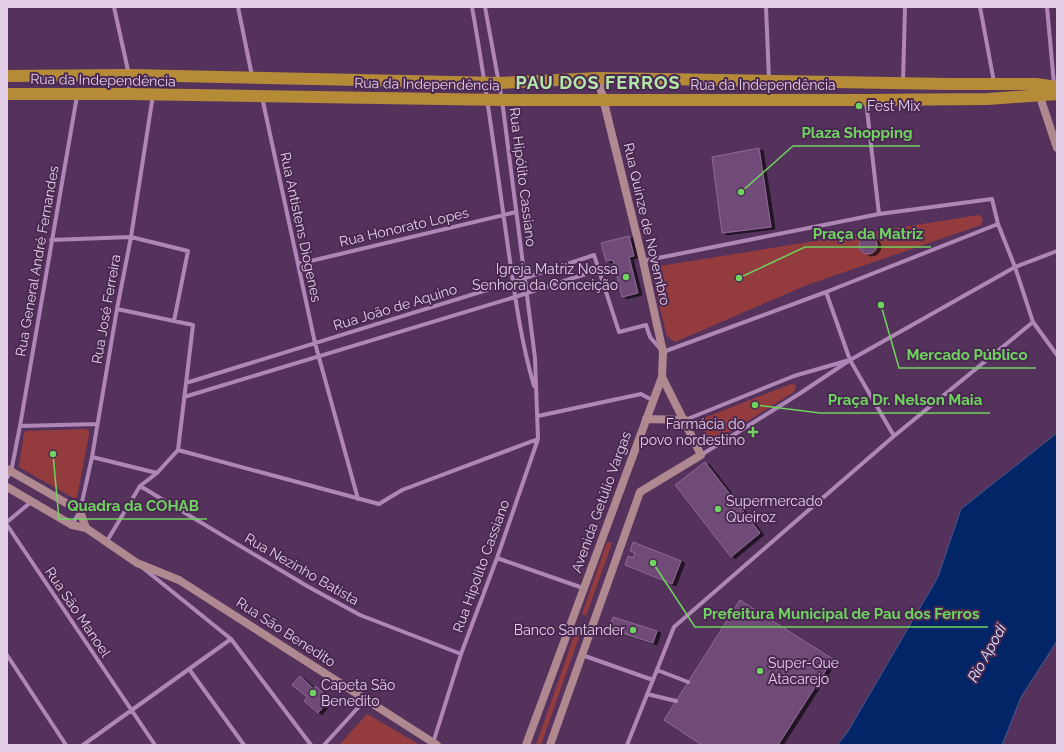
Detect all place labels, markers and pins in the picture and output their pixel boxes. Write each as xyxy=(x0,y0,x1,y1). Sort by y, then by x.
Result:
place label: Fest Mix xyxy=(867,98,920,114)
marker: Fest Mix xyxy=(854,101,864,111)
callout: Plaza Shopping xyxy=(793,119,920,146)
callout: Praça da Matriz xyxy=(805,220,931,247)
place label: Igreja Matriz Nossa Senhora da Conceição xyxy=(472,261,618,293)
marker: Igreja Matriz Nossa Senhora da Conceição xyxy=(621,272,631,282)
callout: Mercado Público xyxy=(899,341,1036,368)
callout: Praça Dr. Nelson Maia xyxy=(820,386,990,413)
place label: Farmácia do povo nordestino xyxy=(640,416,745,448)
marker: Farmácia do povo nordestino xyxy=(748,427,758,437)
callout: Quadra da COHAB xyxy=(59,492,207,519)
place label: Supermercado Queiroz xyxy=(726,493,823,525)
marker: Supermercado Queiroz xyxy=(713,504,723,514)
callout: Prefeitura Municipal de Pau dos Ferros xyxy=(695,600,988,627)
place label: Banco Santander xyxy=(514,622,625,638)
marker: Banco Santander xyxy=(628,625,638,635)
place label: Super-Que Atacarejo xyxy=(768,655,839,687)
marker: Super-Que Atacarejo xyxy=(755,666,765,676)
place label: Capeta São Benedito xyxy=(321,677,395,709)
marker: Capeta São Benedito xyxy=(308,688,318,698)

